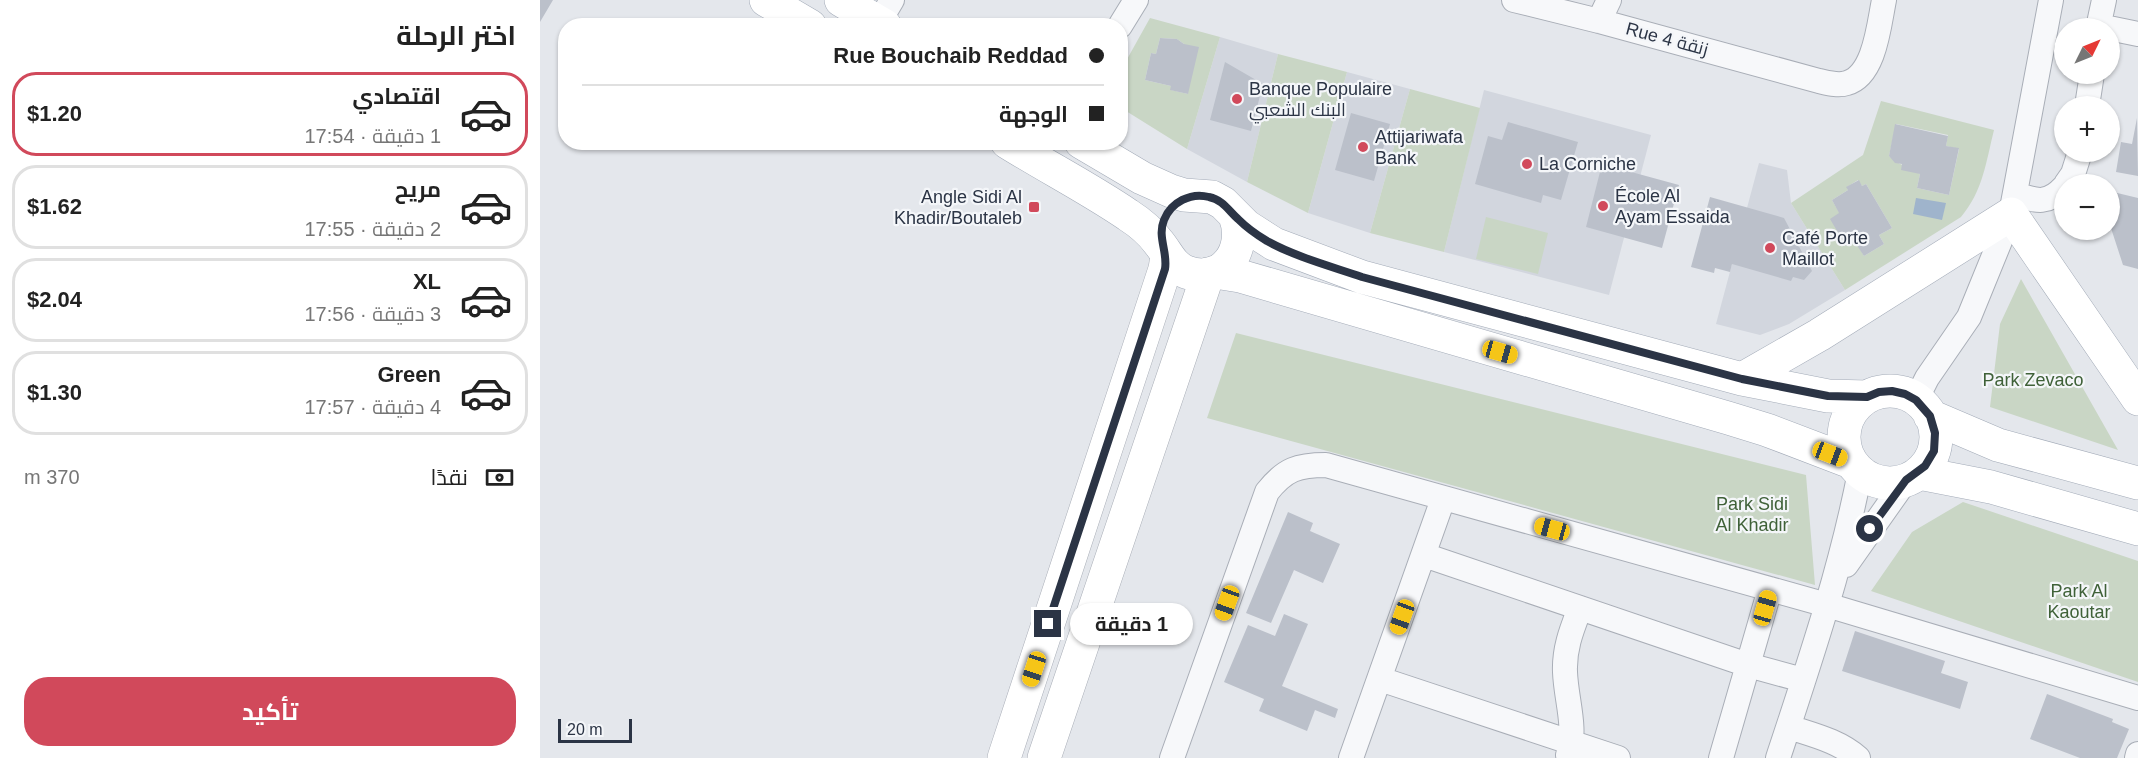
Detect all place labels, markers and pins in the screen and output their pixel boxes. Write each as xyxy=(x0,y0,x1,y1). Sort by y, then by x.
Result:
place label: Banque Populaire البنك الشعبي xyxy=(1249,79,1392,124)
marker: Banque Populaire البنك الشعبي xyxy=(1230,92,1244,106)
place label: Attijariwafa Bank xyxy=(1375,127,1464,168)
marker: Attijariwafa Bank xyxy=(1356,140,1370,154)
place label: La Corniche xyxy=(1539,154,1636,174)
marker: La Corniche xyxy=(1520,157,1534,171)
place label: École Al Ayam Essaida xyxy=(1615,186,1731,227)
place label: Angle Sidi Al Khadir/Boutaleb xyxy=(894,187,1022,228)
marker: École Al Ayam Essaida xyxy=(1596,199,1610,213)
marker: Angle Sidi Al Khadir/Boutaleb xyxy=(1027,200,1041,214)
place label: Café Porte Maillot xyxy=(1782,228,1868,269)
marker: Café Porte Maillot xyxy=(1763,241,1777,255)

